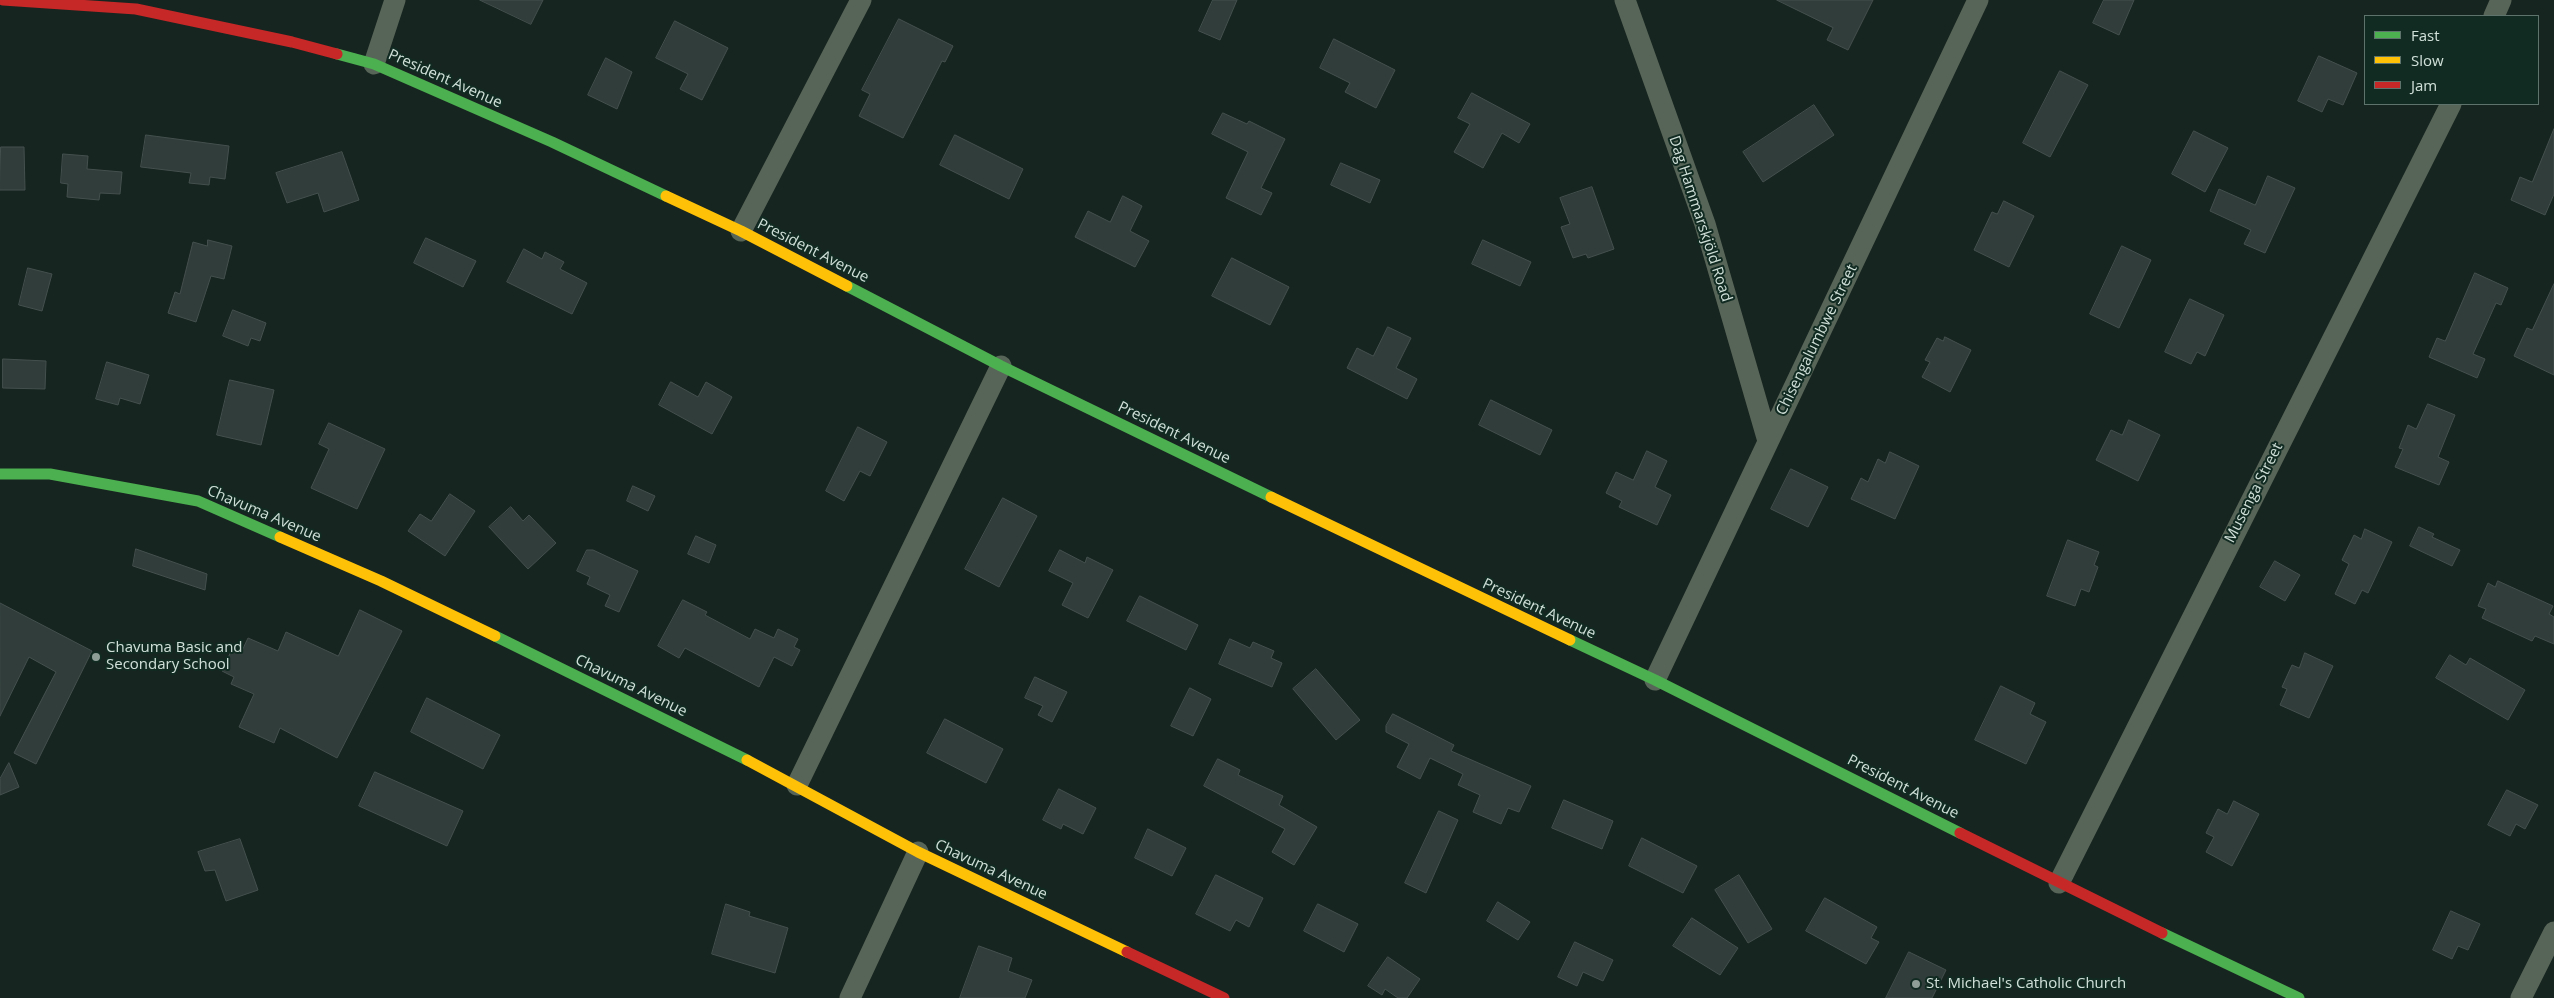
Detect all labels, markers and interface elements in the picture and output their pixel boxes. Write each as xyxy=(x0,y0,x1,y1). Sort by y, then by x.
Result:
legend xyxy=(2364,15,2539,105)
text: Fast xyxy=(2411,25,2440,45)
street label: President Avenue xyxy=(385,46,505,112)
text: Slow xyxy=(2411,50,2444,70)
text: Jam xyxy=(2411,75,2437,95)
street label: Dag Hammarskjöld Road xyxy=(1665,134,1735,304)
street label: President Avenue xyxy=(754,215,872,287)
street label: Chisengalumbwe Street xyxy=(1773,262,1861,418)
street label: President Avenue xyxy=(1115,398,1233,468)
street label: Musenga Street xyxy=(2221,440,2287,546)
street label: Chavuma Avenue xyxy=(204,482,324,546)
street label: President Avenue xyxy=(1480,575,1598,643)
place label: Chavuma Basic and Secondary School xyxy=(106,639,243,674)
marker: Chavuma Basic and Secondary School xyxy=(90,651,102,663)
street label: Chavuma Avenue xyxy=(572,651,690,721)
street label: President Avenue xyxy=(1844,751,1962,823)
street label: Chavuma Avenue xyxy=(932,836,1050,904)
place label: St. Michael's Catholic Church xyxy=(1926,975,2126,993)
marker: St. Michael's Catholic Church xyxy=(1910,978,1922,990)

